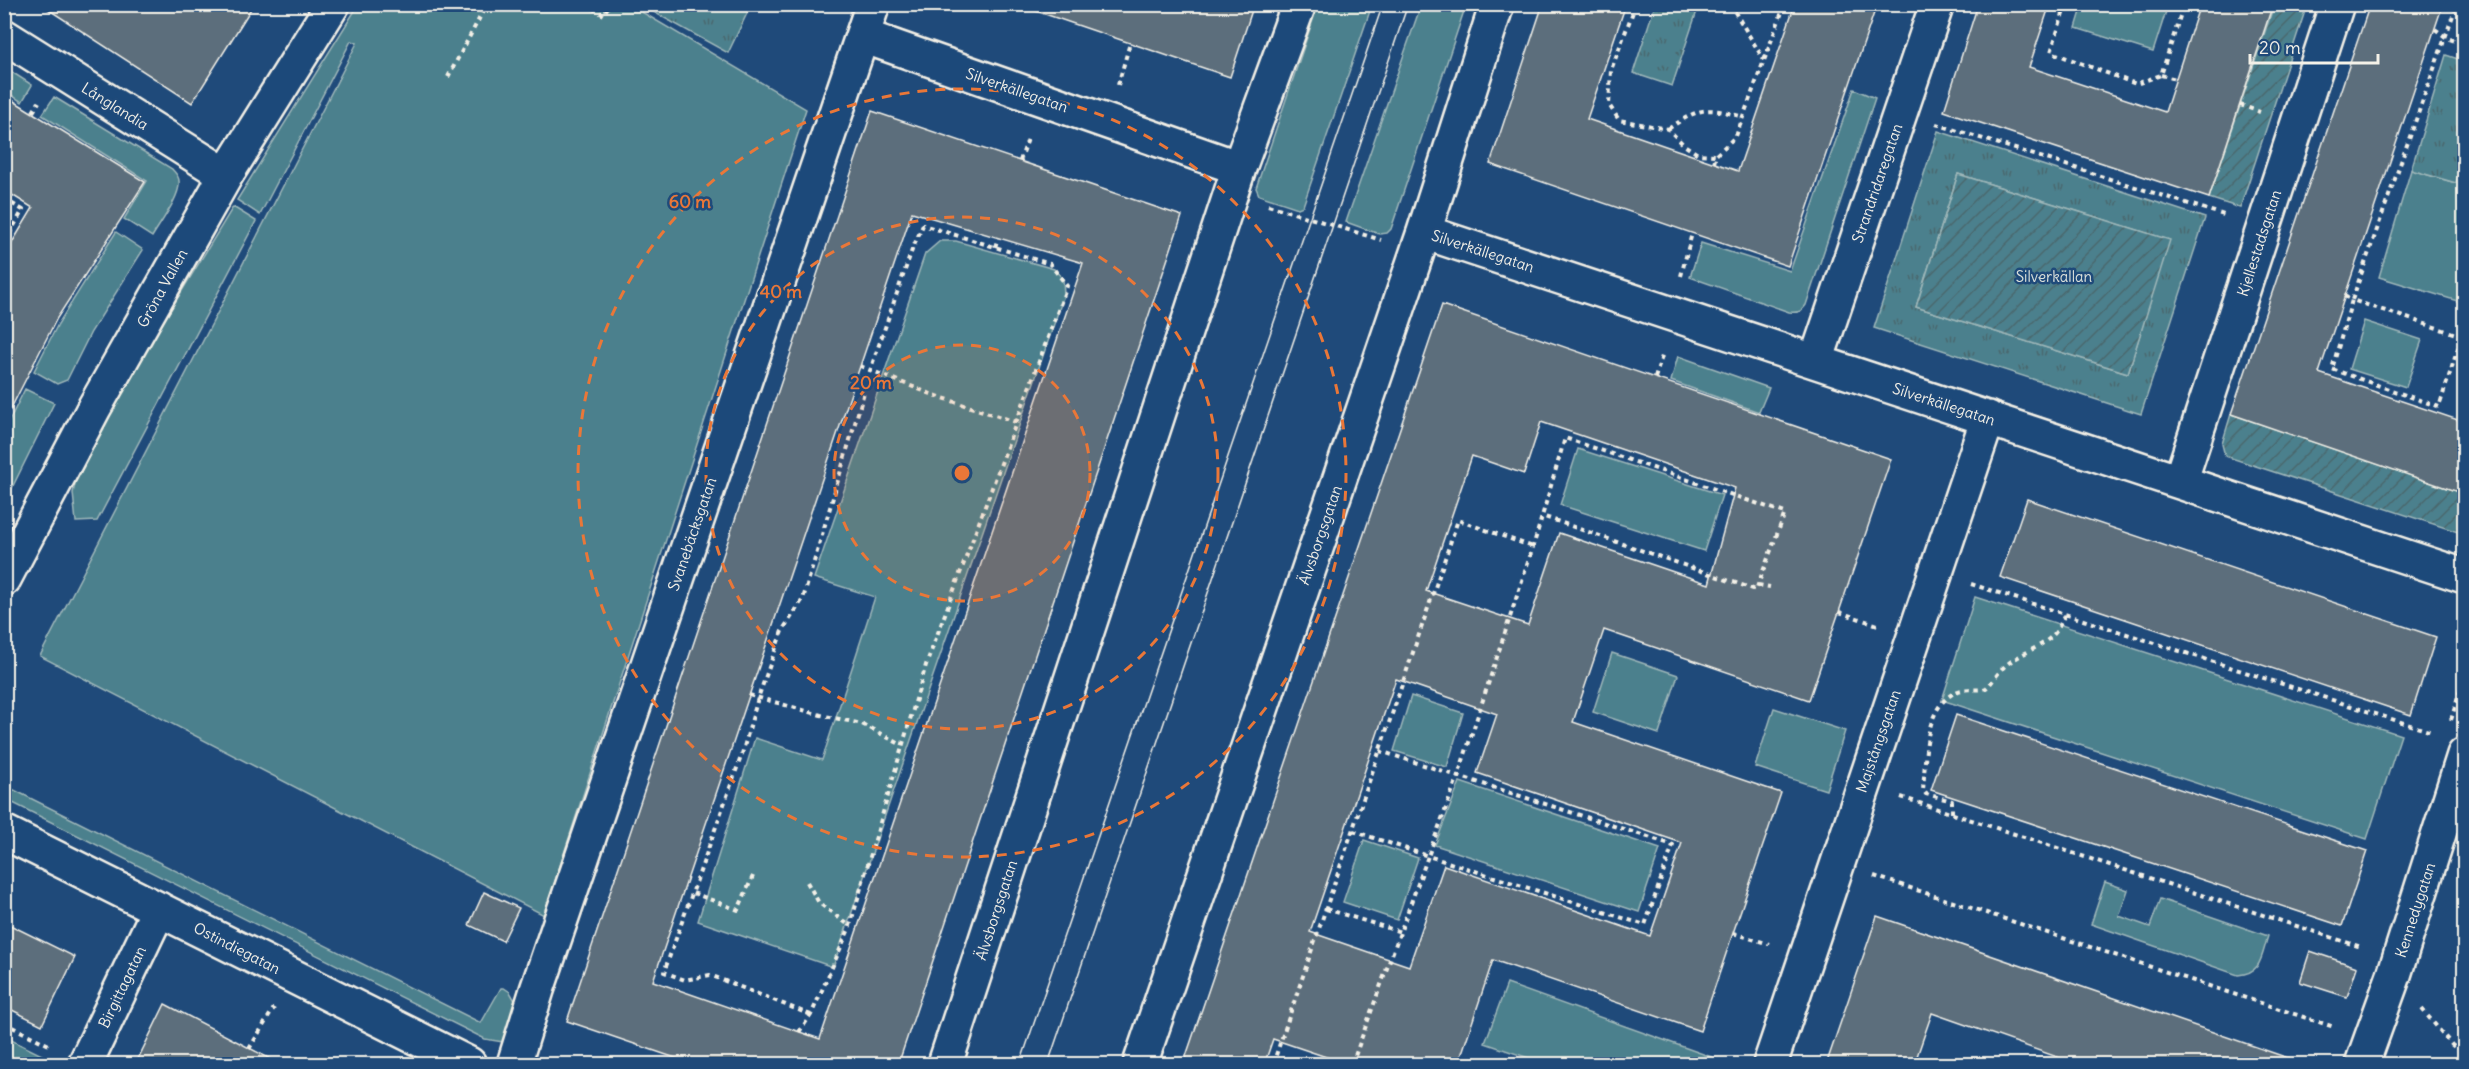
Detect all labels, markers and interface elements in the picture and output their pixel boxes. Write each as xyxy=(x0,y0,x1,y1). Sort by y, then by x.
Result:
scale bar xyxy=(2250,27,2378,65)
text: 20 m xyxy=(2259,36,2301,59)
street label: Silverkällegatan xyxy=(963,64,1071,116)
street label: Långlandia xyxy=(78,78,152,134)
street label: Strandridaregatan xyxy=(1848,121,1906,245)
street label: Kjellestadsgatan xyxy=(2233,187,2285,299)
text: 60 m xyxy=(669,190,711,213)
street label: Silverkällegatan xyxy=(1429,225,1537,277)
street label: Gröna Vallen xyxy=(133,245,192,331)
park label: Silverkällan xyxy=(2016,267,2093,286)
text: 40 m xyxy=(760,280,802,303)
text: 20 m xyxy=(850,371,892,394)
street label: Silverkällegatan xyxy=(1890,378,1998,430)
centre of rings xyxy=(952,463,972,483)
street label: Svanebäcksgatan xyxy=(664,474,720,593)
street label: Älvsborgsgatan xyxy=(1294,482,1346,587)
street label: Majstångsgatan xyxy=(1852,687,1905,795)
street label: Älvsborgsgatan xyxy=(971,857,1021,962)
street label: Kennedygatan xyxy=(2391,860,2439,960)
street label: Ostindiegatan xyxy=(190,918,284,978)
street label: Birgittagatan xyxy=(94,943,150,1031)

